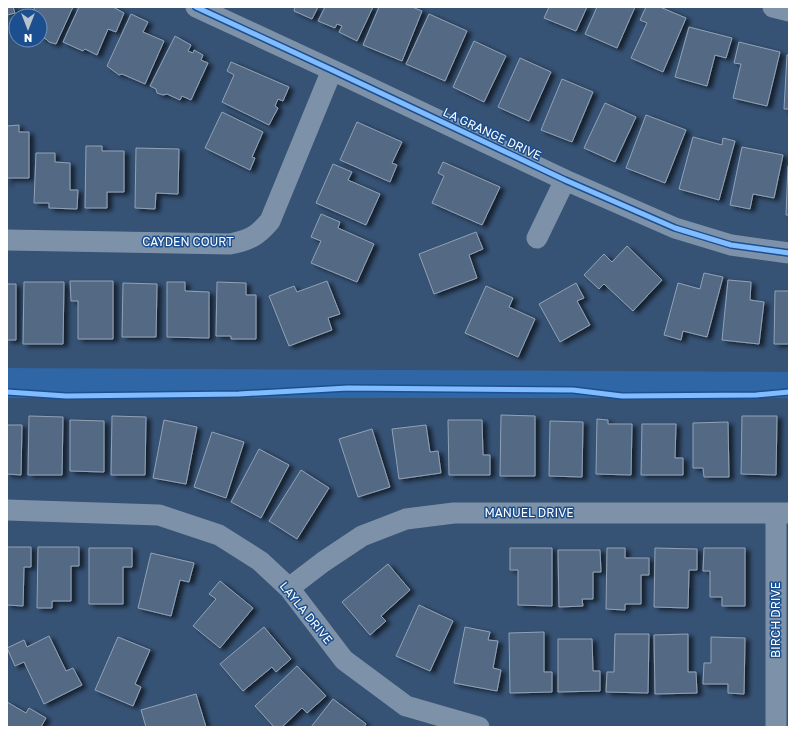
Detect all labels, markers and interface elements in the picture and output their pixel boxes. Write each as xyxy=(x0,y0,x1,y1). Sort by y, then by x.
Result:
north arrow xyxy=(8,8,48,48)
text: N xyxy=(24,32,32,45)
street label: LA GRANGE DRIVE xyxy=(441,104,544,163)
street label: CAYDEN COURT xyxy=(142,234,234,249)
street label: MANUEL DRIVE xyxy=(484,505,574,520)
street label: LAYLA DRIVE xyxy=(277,579,336,647)
street label: BIRCH DRIVE xyxy=(768,582,783,658)

